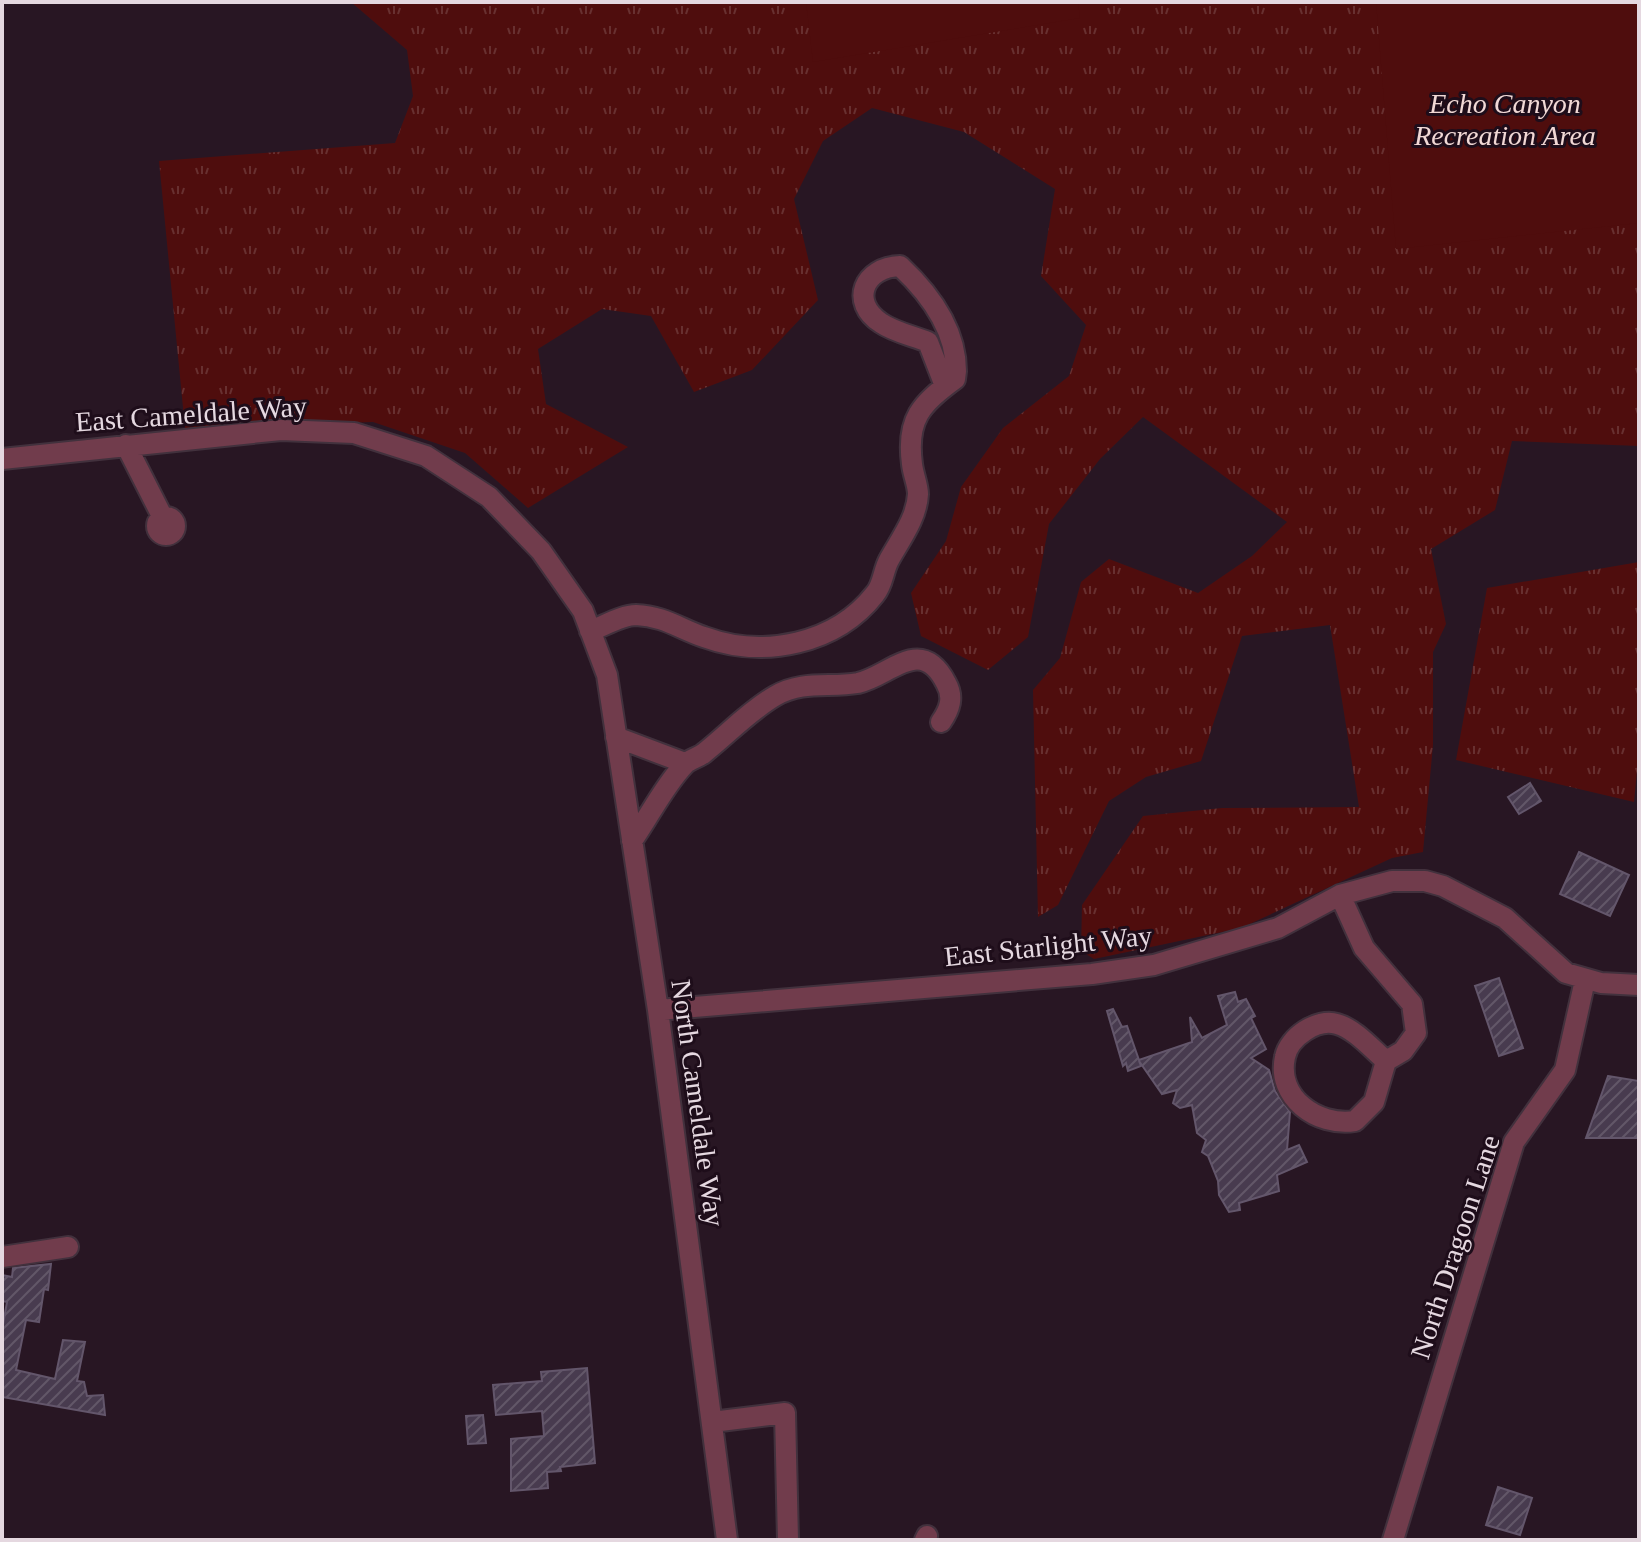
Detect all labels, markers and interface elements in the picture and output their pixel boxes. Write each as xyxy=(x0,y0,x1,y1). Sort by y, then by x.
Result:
park label: Echo Canyon Recreation Area xyxy=(1413,88,1596,151)
street label: East Cameldale Way xyxy=(74,390,308,438)
street label: East Starlight Way xyxy=(943,920,1153,972)
street label: North Cameldale Way xyxy=(665,977,731,1229)
street label: North Dragoon Lane xyxy=(1404,1131,1506,1363)

